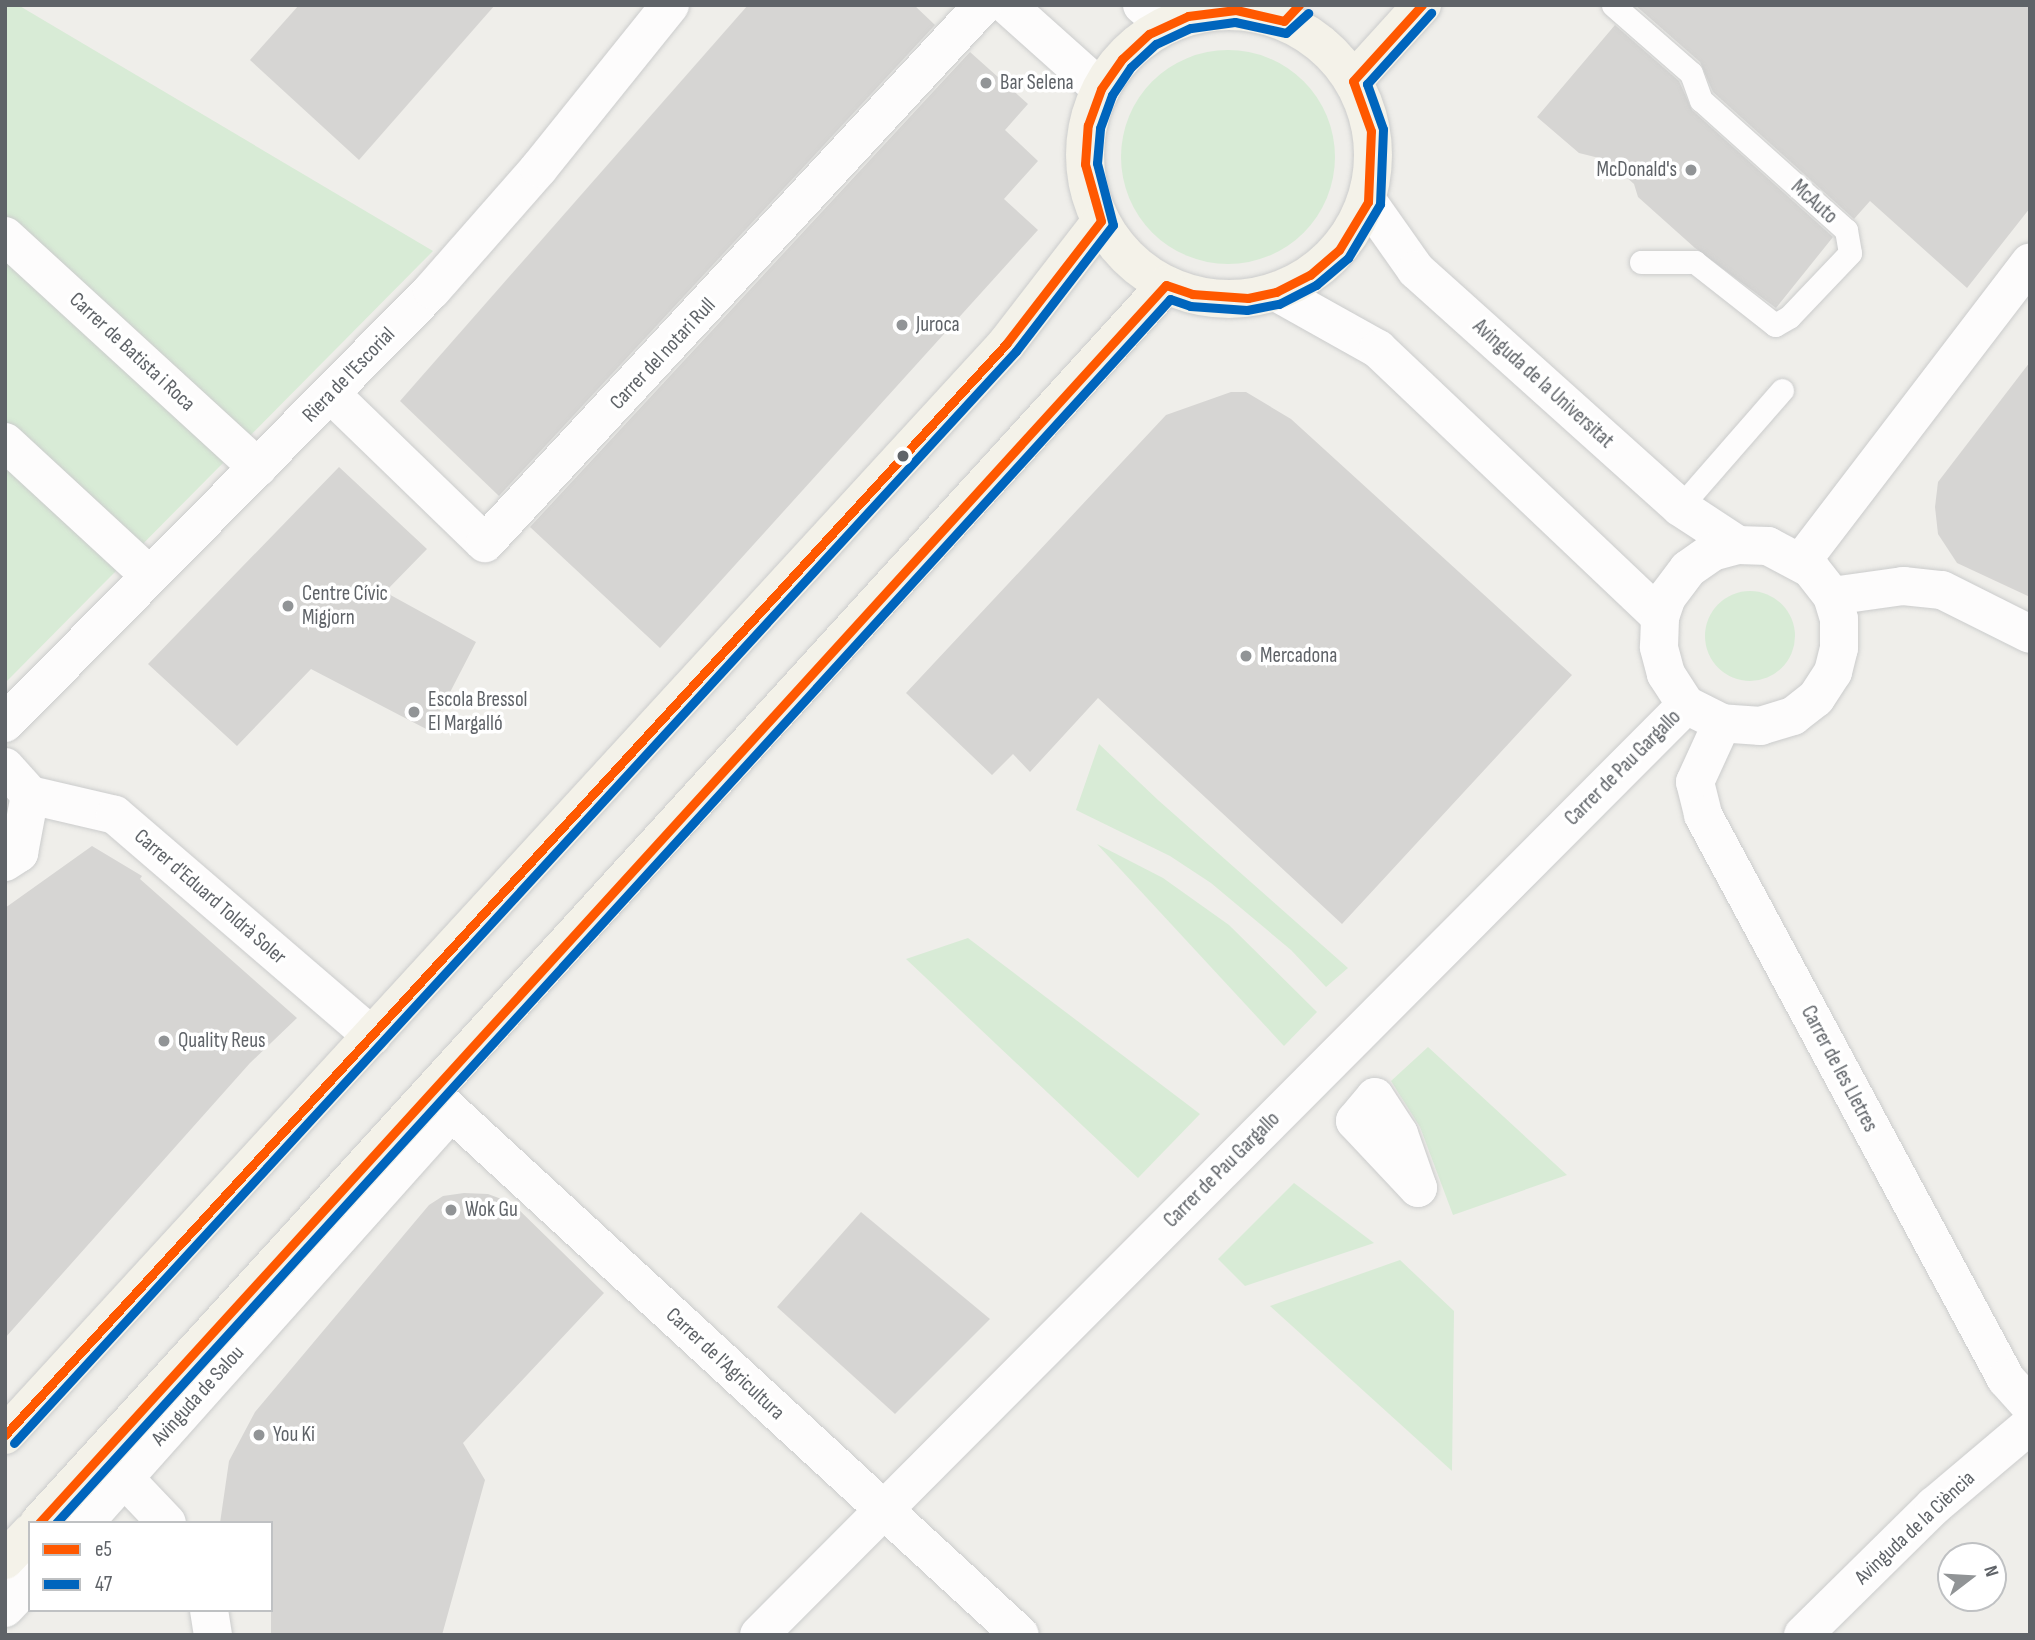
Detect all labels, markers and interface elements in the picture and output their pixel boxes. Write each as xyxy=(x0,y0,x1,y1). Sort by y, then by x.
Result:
place label: Bar Selena xyxy=(1000,70,1074,96)
marker: Bar Selena xyxy=(978,75,994,91)
place label: McDonald's xyxy=(1597,157,1677,183)
marker: McDonald's xyxy=(1683,162,1699,178)
street label: McAuto xyxy=(1786,175,1842,229)
street label: Carrer de Batista i Roca xyxy=(64,287,200,417)
street label: Carrer del notari Rull xyxy=(605,293,721,415)
place label: Juroca xyxy=(916,312,960,338)
street label: Avinguda de la Universitat xyxy=(1467,314,1619,454)
marker: Juroca xyxy=(894,317,910,333)
street label: Riera de l'Escorial xyxy=(298,322,400,428)
unlabelled marker xyxy=(896,449,910,463)
place label: Centre Cívic Migjorn xyxy=(302,581,388,631)
marker: Centre Cívic Migjorn xyxy=(280,598,296,614)
place label: Mercadona xyxy=(1260,643,1337,669)
marker: Mercadona xyxy=(1238,648,1254,664)
place label: Escola Bressol El Margalló xyxy=(428,687,527,737)
marker: Escola Bressol El Margalló xyxy=(406,704,422,720)
street label: Carrer de Pau Gargallo xyxy=(1560,705,1686,831)
street label: Carrer d'Eduard Toldrà Soler xyxy=(129,824,291,970)
street label: Carrer de les Lletres xyxy=(1795,1002,1883,1136)
place label: Quality Reus xyxy=(178,1028,266,1054)
marker: Quality Reus xyxy=(156,1033,172,1049)
street label: Carrer de Pau Gargallo xyxy=(1159,1107,1285,1233)
place label: Wok Gu xyxy=(465,1197,518,1223)
marker: Wok Gu xyxy=(443,1202,459,1218)
street label: Carrer de l'Agricultura xyxy=(661,1303,789,1425)
street label: Avinguda de Salou xyxy=(146,1341,250,1451)
place label: You Ki xyxy=(273,1422,315,1448)
marker: You Ki xyxy=(251,1427,267,1443)
street label: Avinguda de la Ciència xyxy=(1850,1466,1980,1590)
legend xyxy=(28,1521,273,1612)
text: e5 xyxy=(95,1537,112,1562)
north arrow xyxy=(1937,1542,2007,1612)
text: N xyxy=(1978,1563,2003,1580)
text: 47 xyxy=(95,1572,112,1597)

